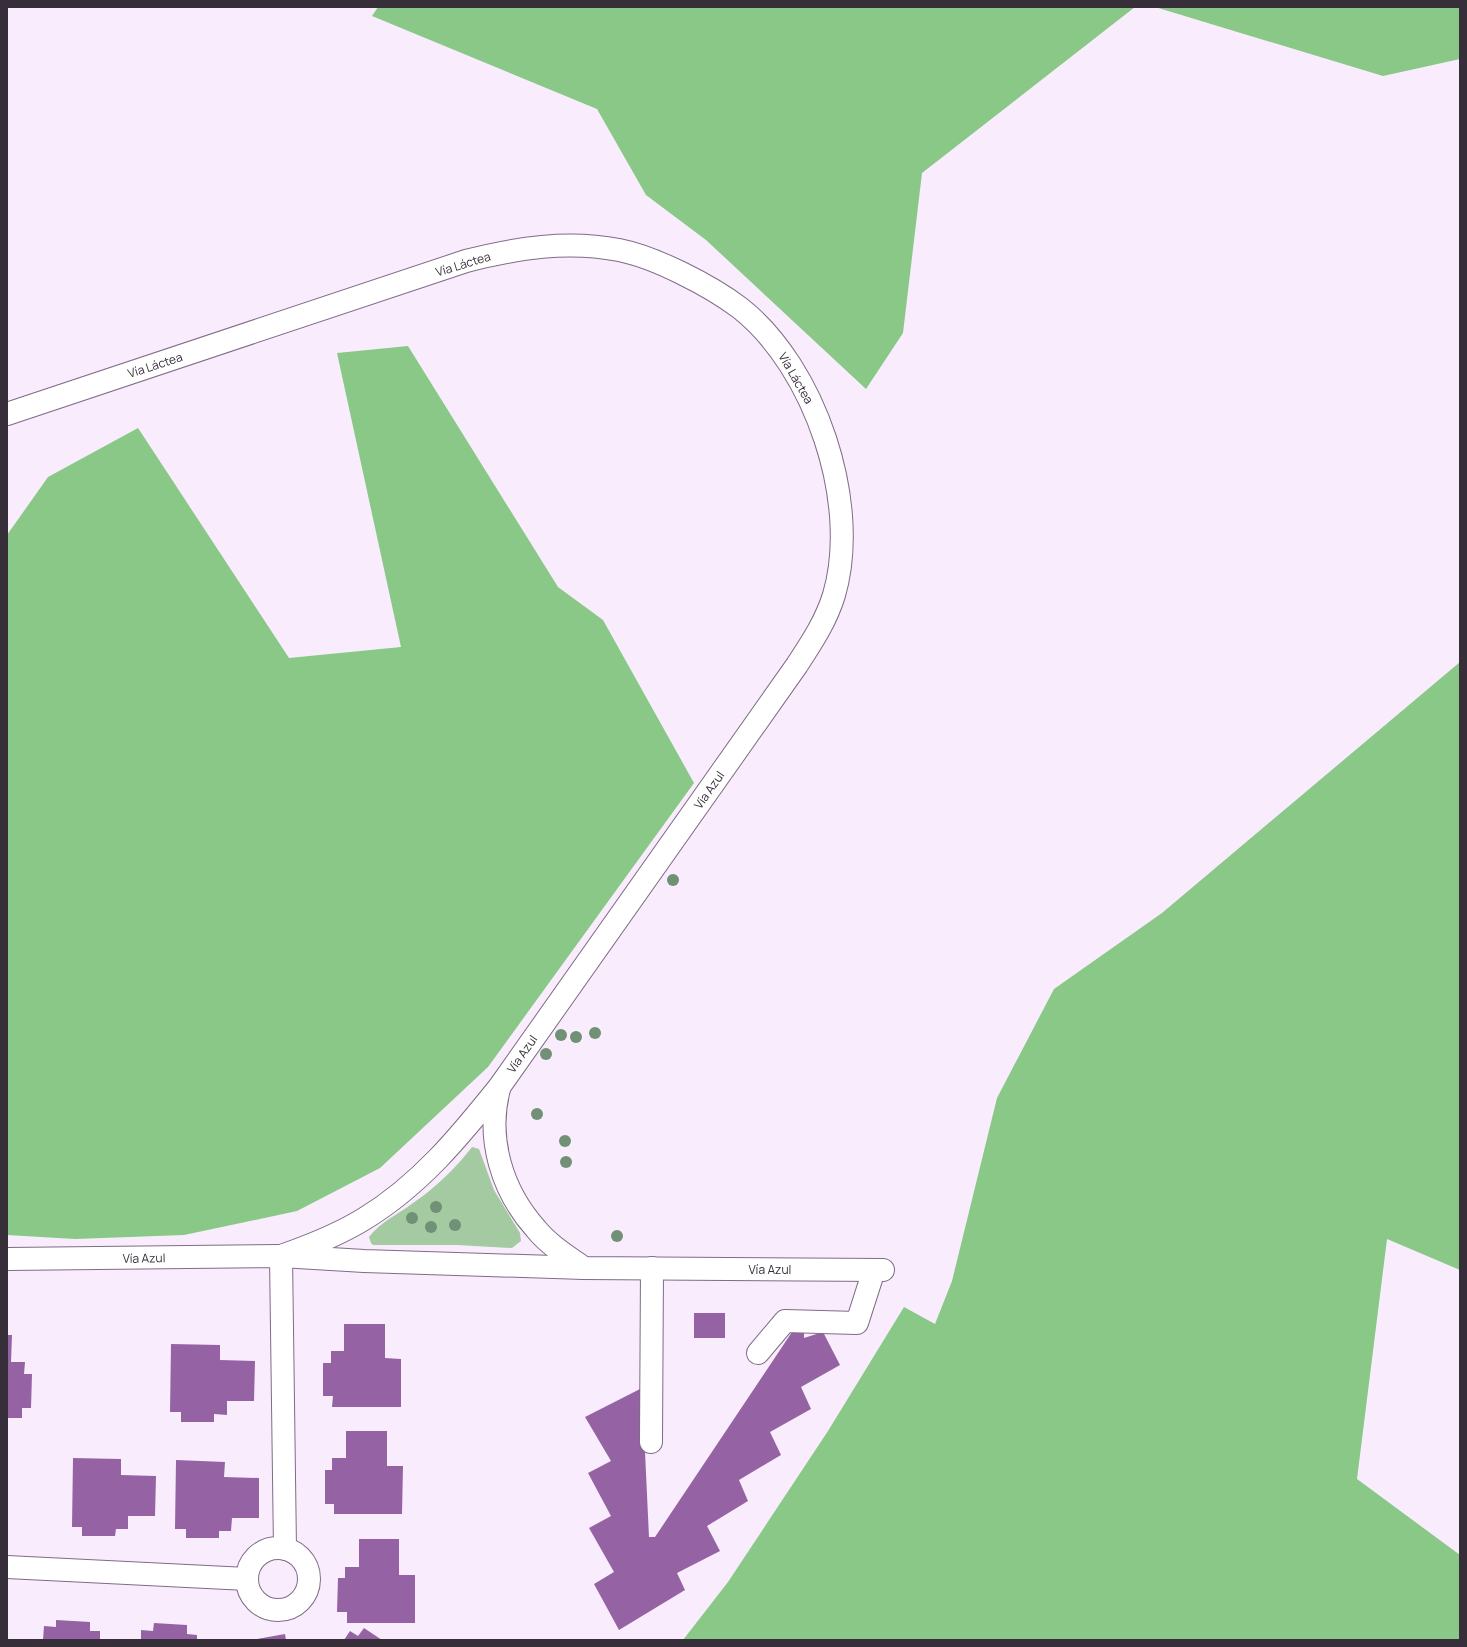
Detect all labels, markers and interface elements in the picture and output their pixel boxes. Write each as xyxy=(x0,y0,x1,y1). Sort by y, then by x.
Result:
street label: Vía Láctea xyxy=(434,248,492,280)
street label: Vía Láctea xyxy=(126,348,184,382)
street label: Vía Láctea xyxy=(775,349,817,407)
street label: Vía Azul xyxy=(690,768,728,812)
street label: Vía Azul xyxy=(503,1032,541,1076)
street label: Vía Azul xyxy=(122,1249,166,1267)
street label: Vía Azul xyxy=(749,1261,791,1278)

